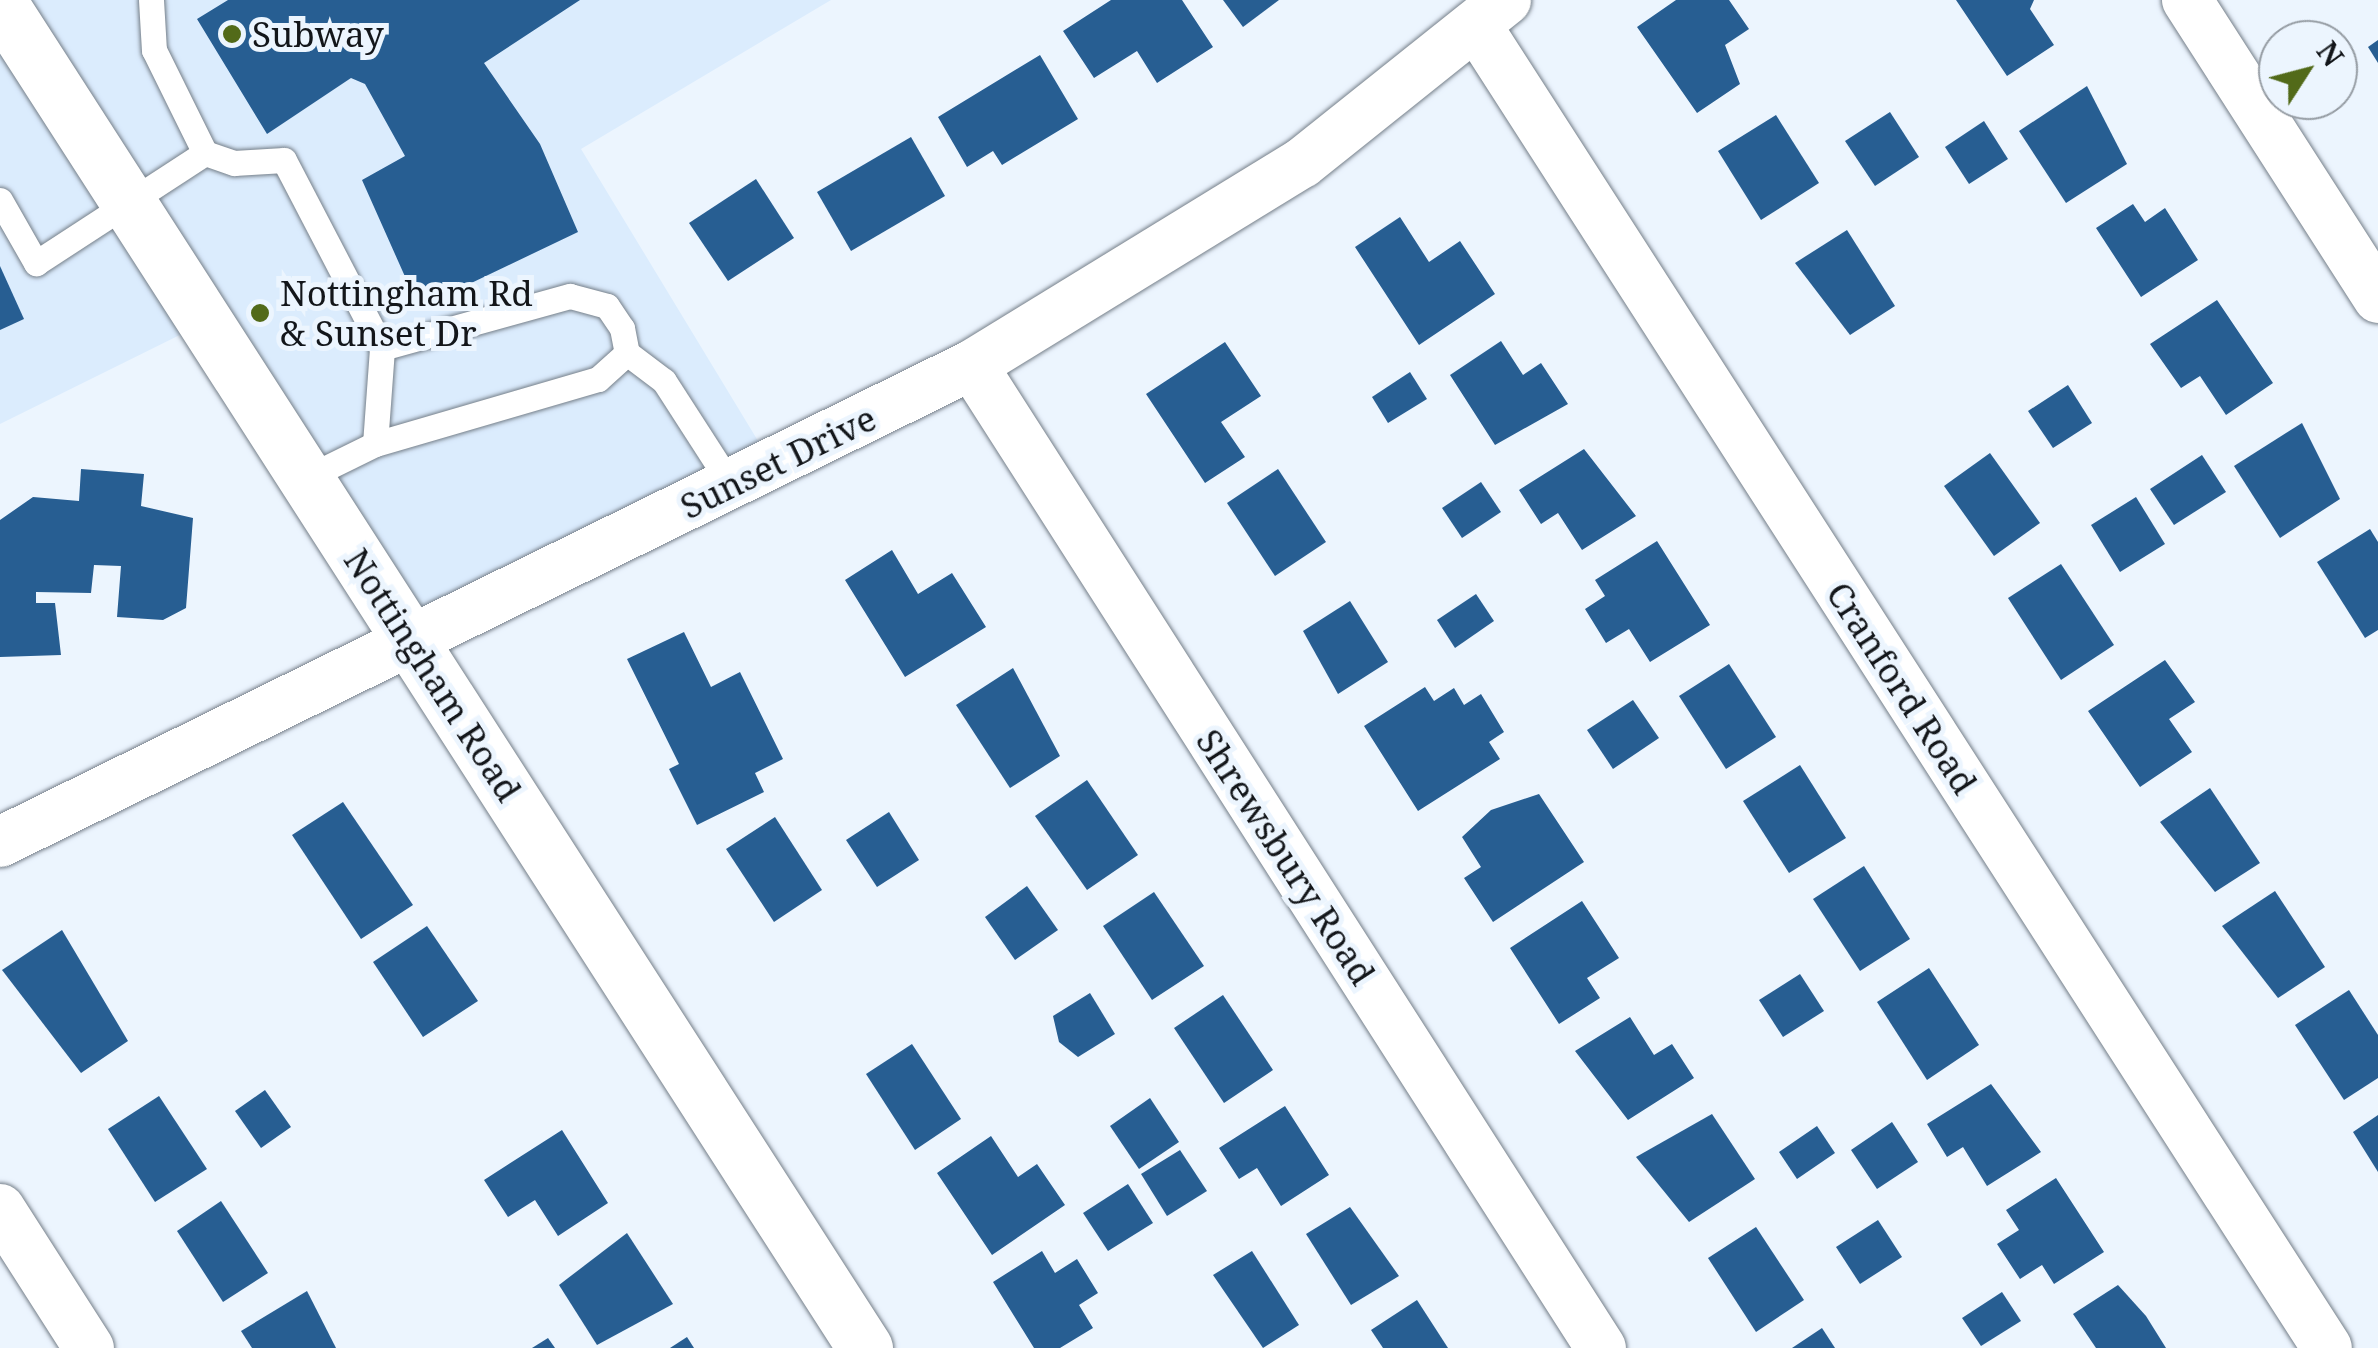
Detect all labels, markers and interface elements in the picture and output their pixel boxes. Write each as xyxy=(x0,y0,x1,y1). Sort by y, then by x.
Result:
place label: Subway xyxy=(252,13,384,55)
north arrow xyxy=(2258,20,2358,120)
marker: Subway xyxy=(221,23,243,45)
text: N xyxy=(2309,33,2353,74)
place label: Nottingham Rd & Sunset Dr xyxy=(280,272,533,354)
marker: Nottingham Rd & Sunset Dr xyxy=(249,302,271,324)
street label: Sunset Drive xyxy=(674,397,882,527)
street label: Nottingham Road xyxy=(336,541,530,809)
street label: Cranford Road xyxy=(1818,574,1986,802)
street label: Shrewsbury Road xyxy=(1188,722,1384,992)

